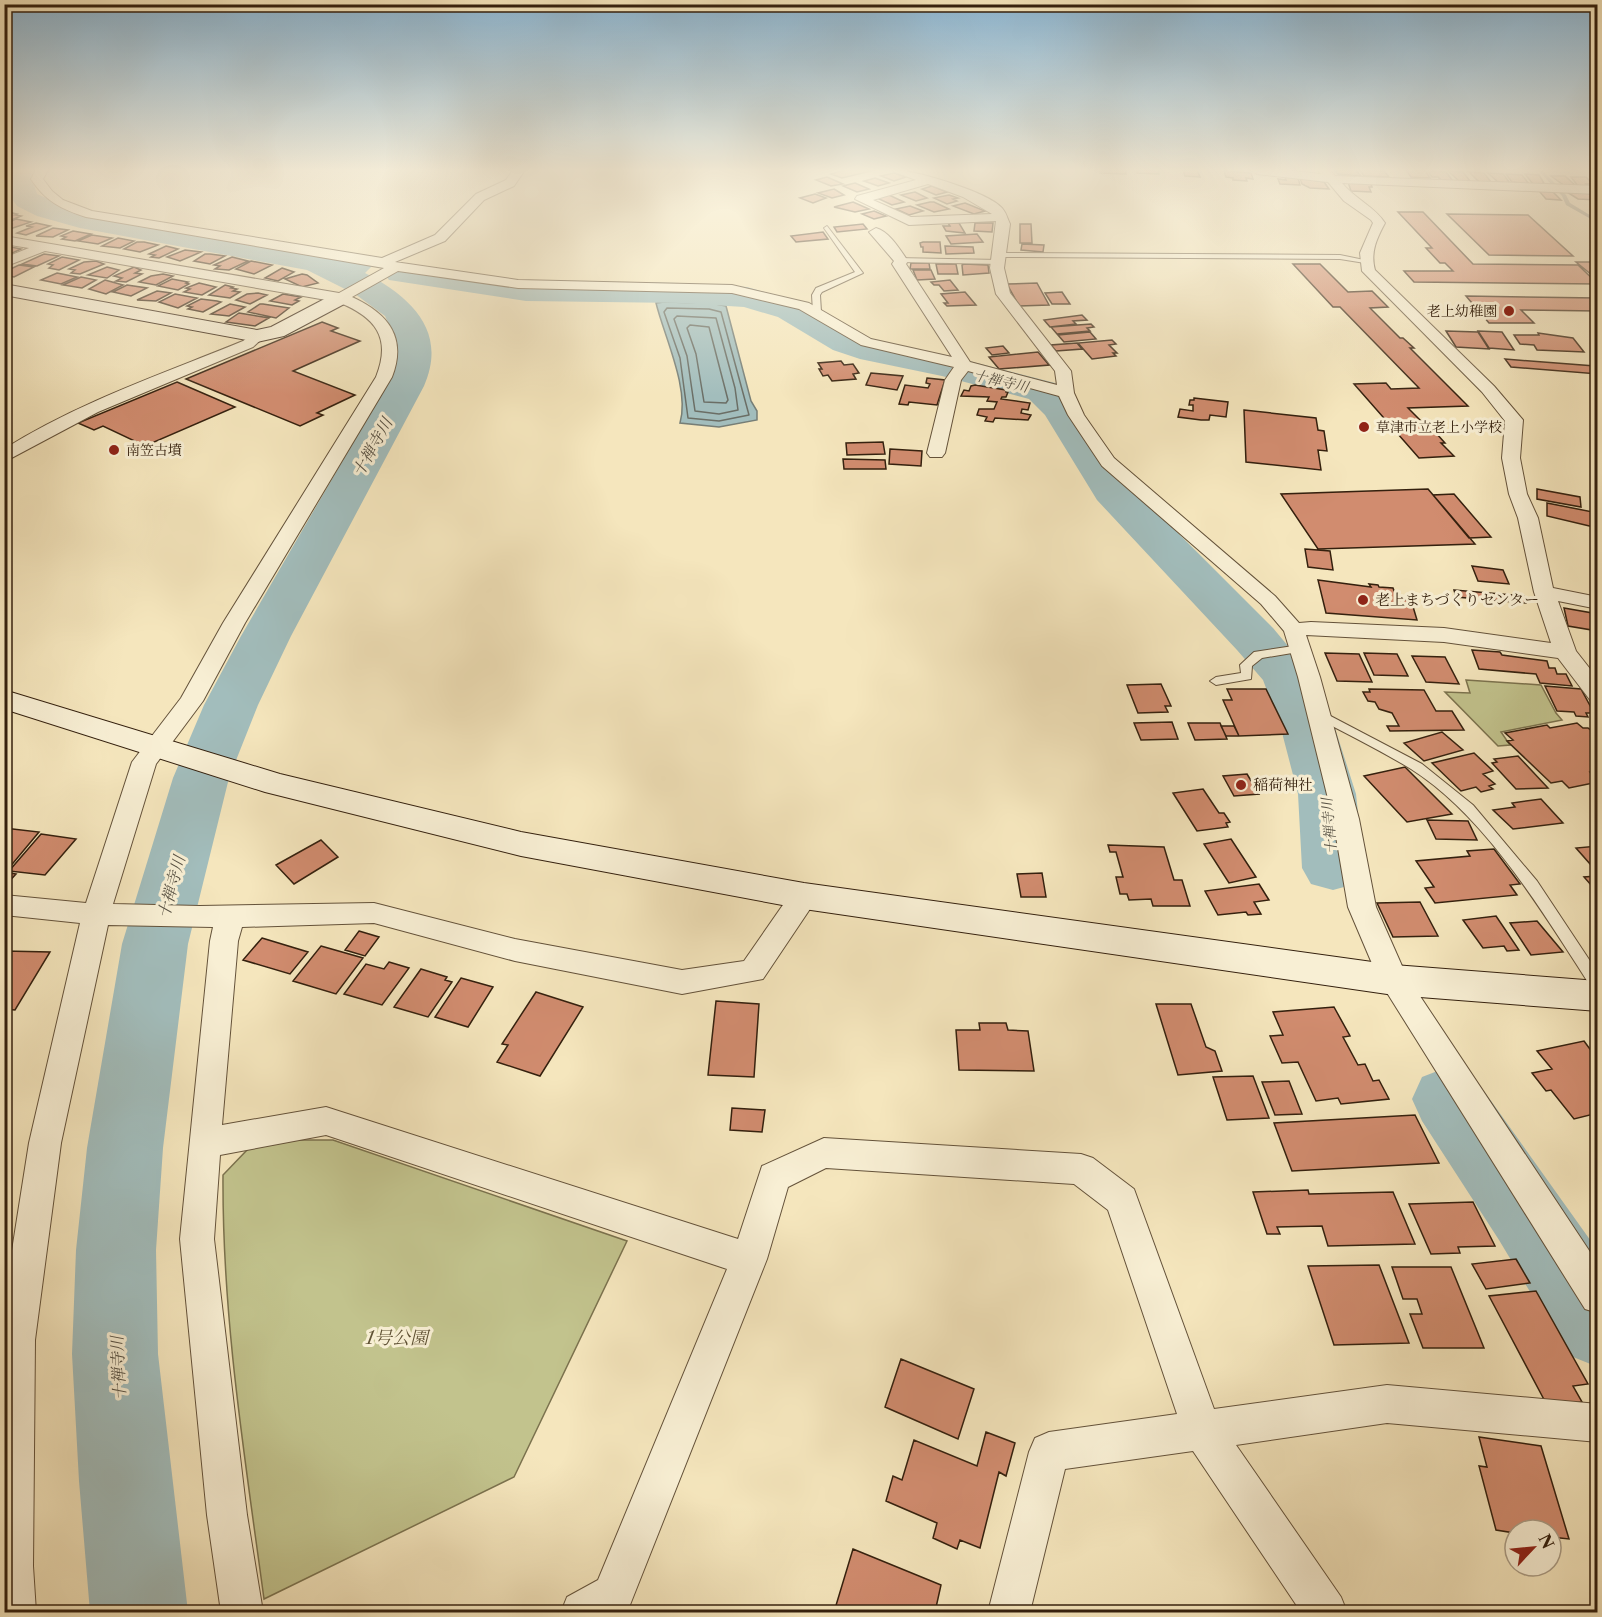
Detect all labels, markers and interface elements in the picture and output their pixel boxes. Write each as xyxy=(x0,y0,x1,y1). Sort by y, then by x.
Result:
place label: 老上幼稚園 xyxy=(1427,302,1497,320)
marker: 老上幼稚園 xyxy=(1502,304,1516,318)
water label: 十禅寺川 xyxy=(972,366,1032,397)
water label: 十禅寺川 xyxy=(348,412,397,480)
place label: 草津市立老上小学校 xyxy=(1376,418,1502,436)
marker: 草津市立老上小学校 xyxy=(1357,420,1371,434)
place label: 南笠古墳 xyxy=(126,441,182,459)
marker: 南笠古墳 xyxy=(107,443,121,457)
place label: 老上まちづくりセンター xyxy=(1375,590,1539,609)
marker: 老上まちづくりセンター xyxy=(1356,593,1370,607)
place label: 稲荷神社 xyxy=(1253,775,1313,794)
marker: 稲荷神社 xyxy=(1234,778,1248,792)
water label: 十禅寺川 xyxy=(1317,795,1340,855)
water label: 十禅寺川 xyxy=(153,852,189,921)
park label: 1号公園 xyxy=(365,1327,431,1349)
water label: 十禅寺川 xyxy=(106,1334,130,1400)
north arrow xyxy=(1503,1518,1563,1578)
text: N xyxy=(1534,1531,1559,1552)

